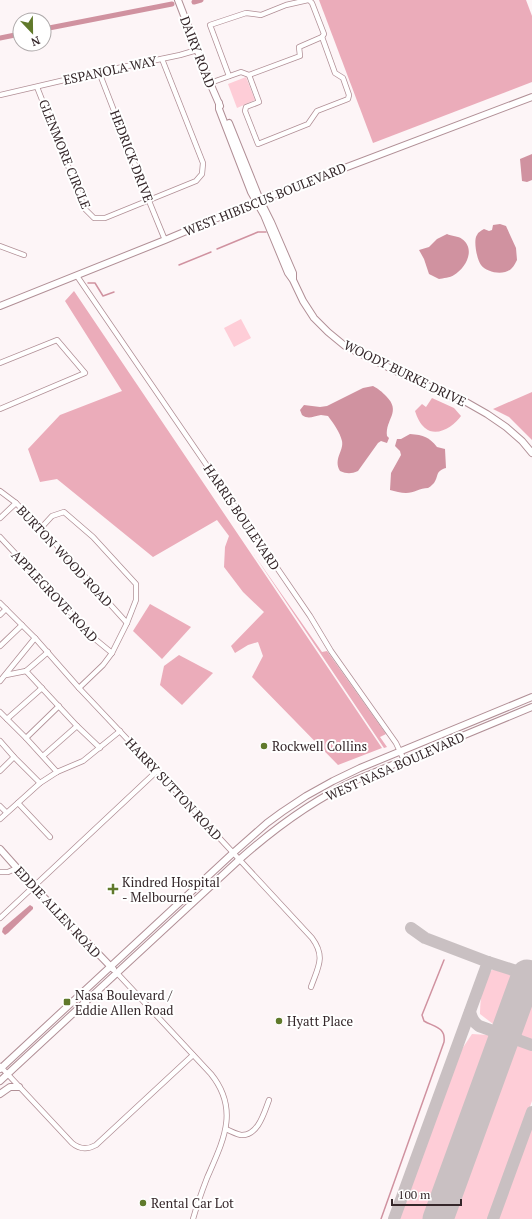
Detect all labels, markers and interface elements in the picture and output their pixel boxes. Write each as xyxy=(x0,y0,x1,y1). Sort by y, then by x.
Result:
north arrow xyxy=(12,12,52,52)
street label: DAIRY ROAD xyxy=(176,13,220,91)
text: N xyxy=(29,33,42,50)
street label: ESPANOLA WAY xyxy=(62,51,159,89)
street label: GLENMORE CIRCLE xyxy=(35,96,95,212)
street label: HEDRICK DRIVE xyxy=(106,107,158,205)
street label: WEST HIBISCUS BOULEVARD xyxy=(181,158,349,240)
street label: WOODY BURKE DRIVE xyxy=(341,336,469,410)
street label: HARRIS BOULEVARD xyxy=(200,460,284,574)
street label: BURTON WOOD ROAD xyxy=(13,501,117,611)
street label: APPLEGROVE ROAD xyxy=(8,546,102,646)
street label: WEST NASA BOULEVARD xyxy=(323,727,467,805)
street label: HARRY SUTTON ROAD xyxy=(122,734,226,844)
place label: Rockwell Collins xyxy=(272,737,367,755)
marker: Rockwell Collins xyxy=(259,741,269,751)
street label: EDDIE ALLEN ROAD xyxy=(11,862,105,962)
place label: Kindred Hospital - Melbourne xyxy=(122,873,220,906)
marker: Kindred Hospital - Melbourne xyxy=(107,883,119,895)
place label: Nasa Boulevard / Eddie Allen Road xyxy=(75,986,174,1019)
marker: Nasa Boulevard / Eddie Allen Road xyxy=(62,997,72,1007)
place label: Hyatt Place xyxy=(287,1012,353,1030)
marker: Hyatt Place xyxy=(274,1016,284,1026)
scale bar xyxy=(392,1181,461,1207)
text: 100 m xyxy=(398,1187,431,1202)
place label: Rental Car Lot xyxy=(151,1194,234,1212)
marker: Rental Car Lot xyxy=(138,1198,148,1208)

